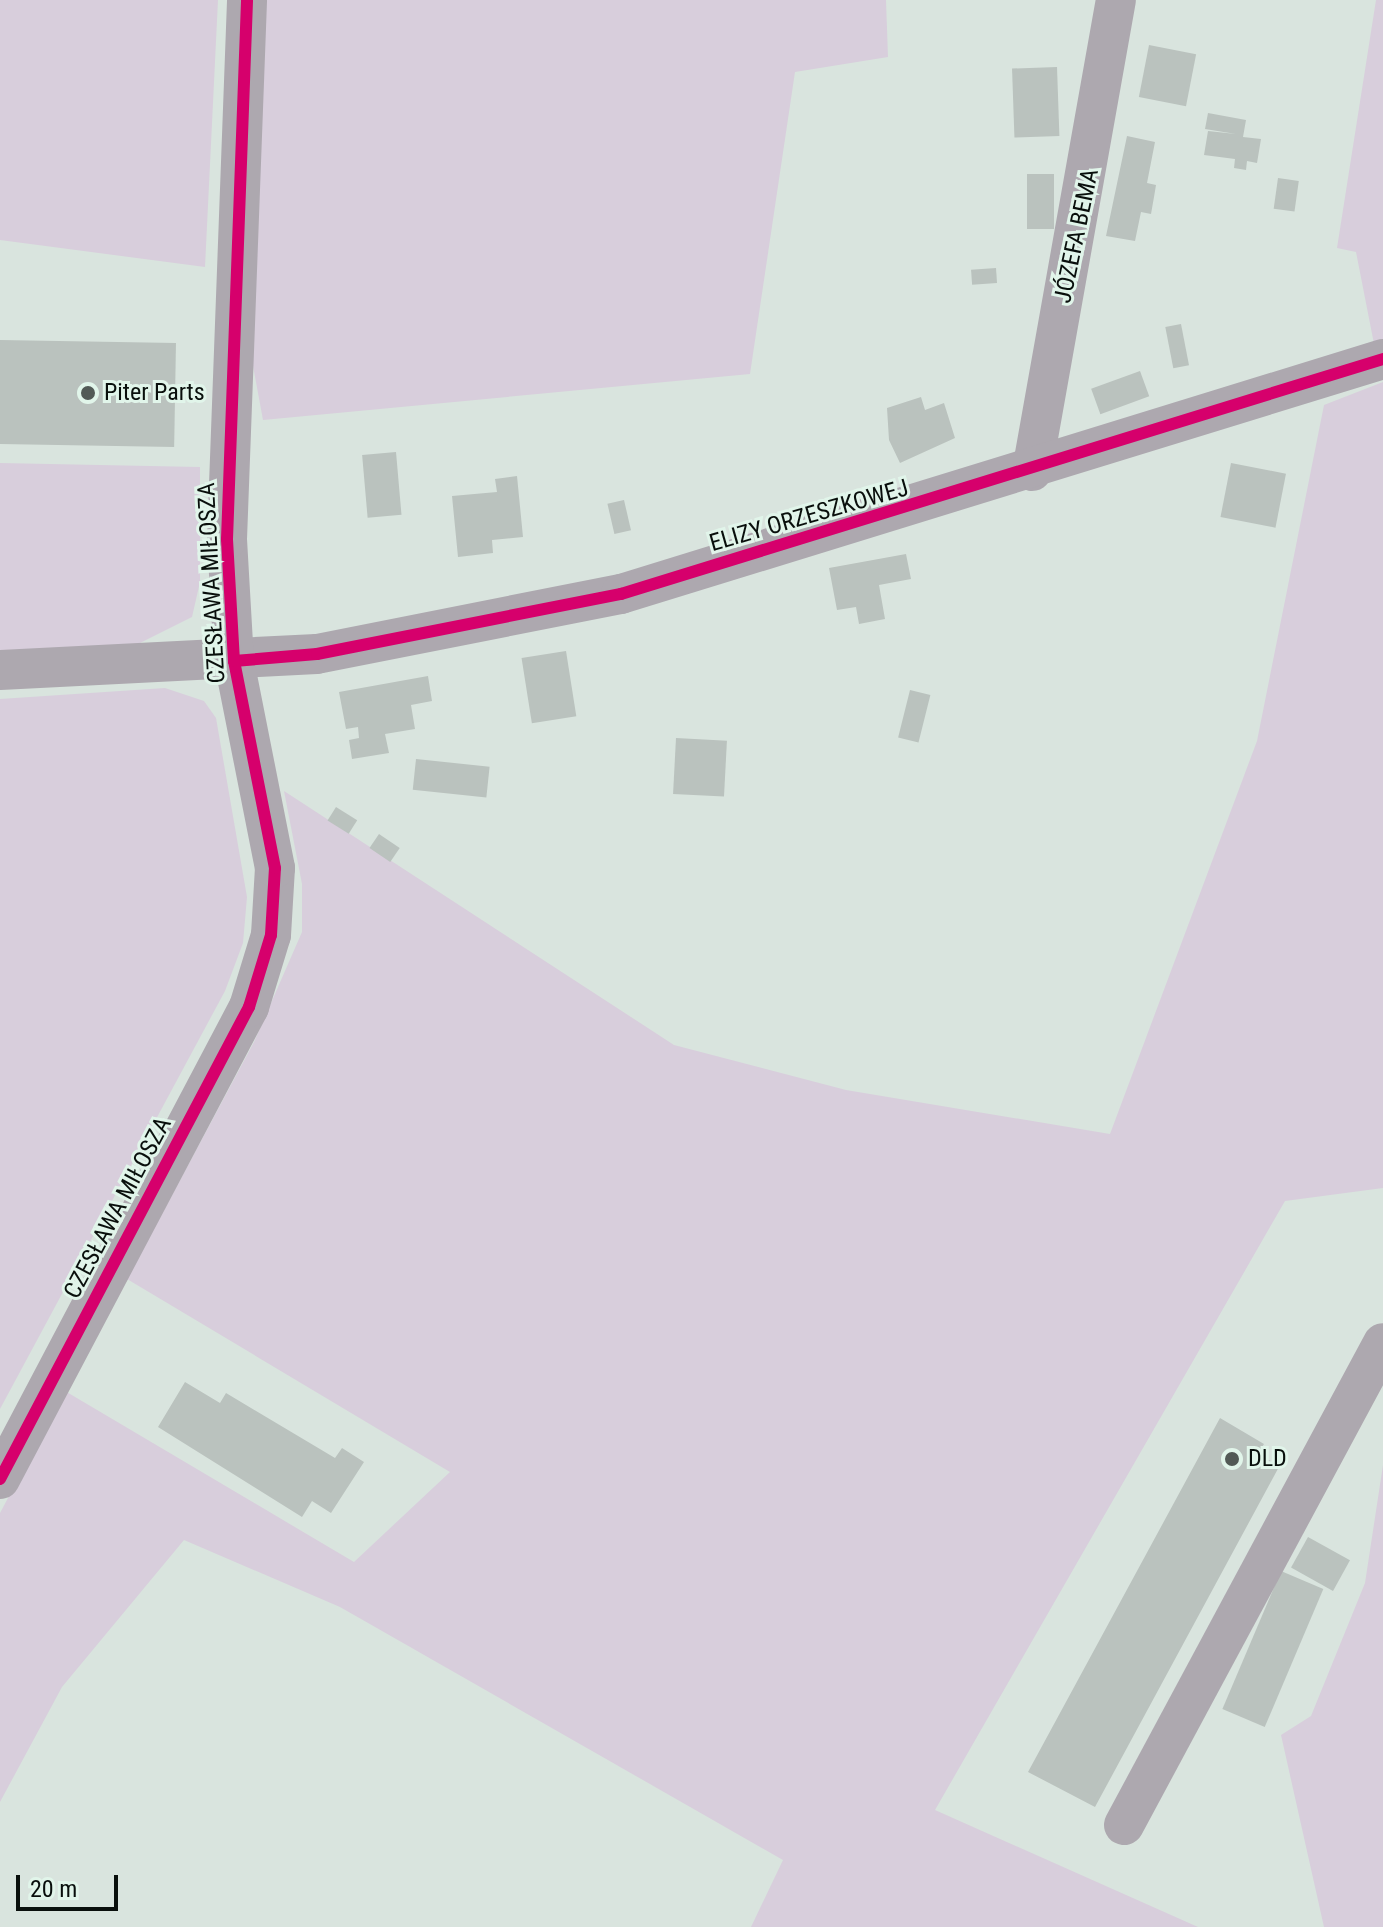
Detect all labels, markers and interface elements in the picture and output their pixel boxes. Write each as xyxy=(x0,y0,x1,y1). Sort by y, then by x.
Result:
street label: JÓZEFA BEMA xyxy=(1049,166,1105,306)
place label: Piter Parts xyxy=(104,379,205,407)
marker: Piter Parts xyxy=(79,384,97,402)
street label: ELIZY ORZESZKOWEJ xyxy=(706,474,912,558)
street label: CZESŁAWA MIŁOSZA xyxy=(192,482,232,684)
street label: CZESŁAWA MIŁOSZA xyxy=(58,1112,178,1304)
place label: DLD xyxy=(1248,1445,1287,1473)
marker: DLD xyxy=(1223,1450,1241,1468)
scale bar xyxy=(20,1859,122,1909)
text: 20 m xyxy=(30,1875,77,1903)

